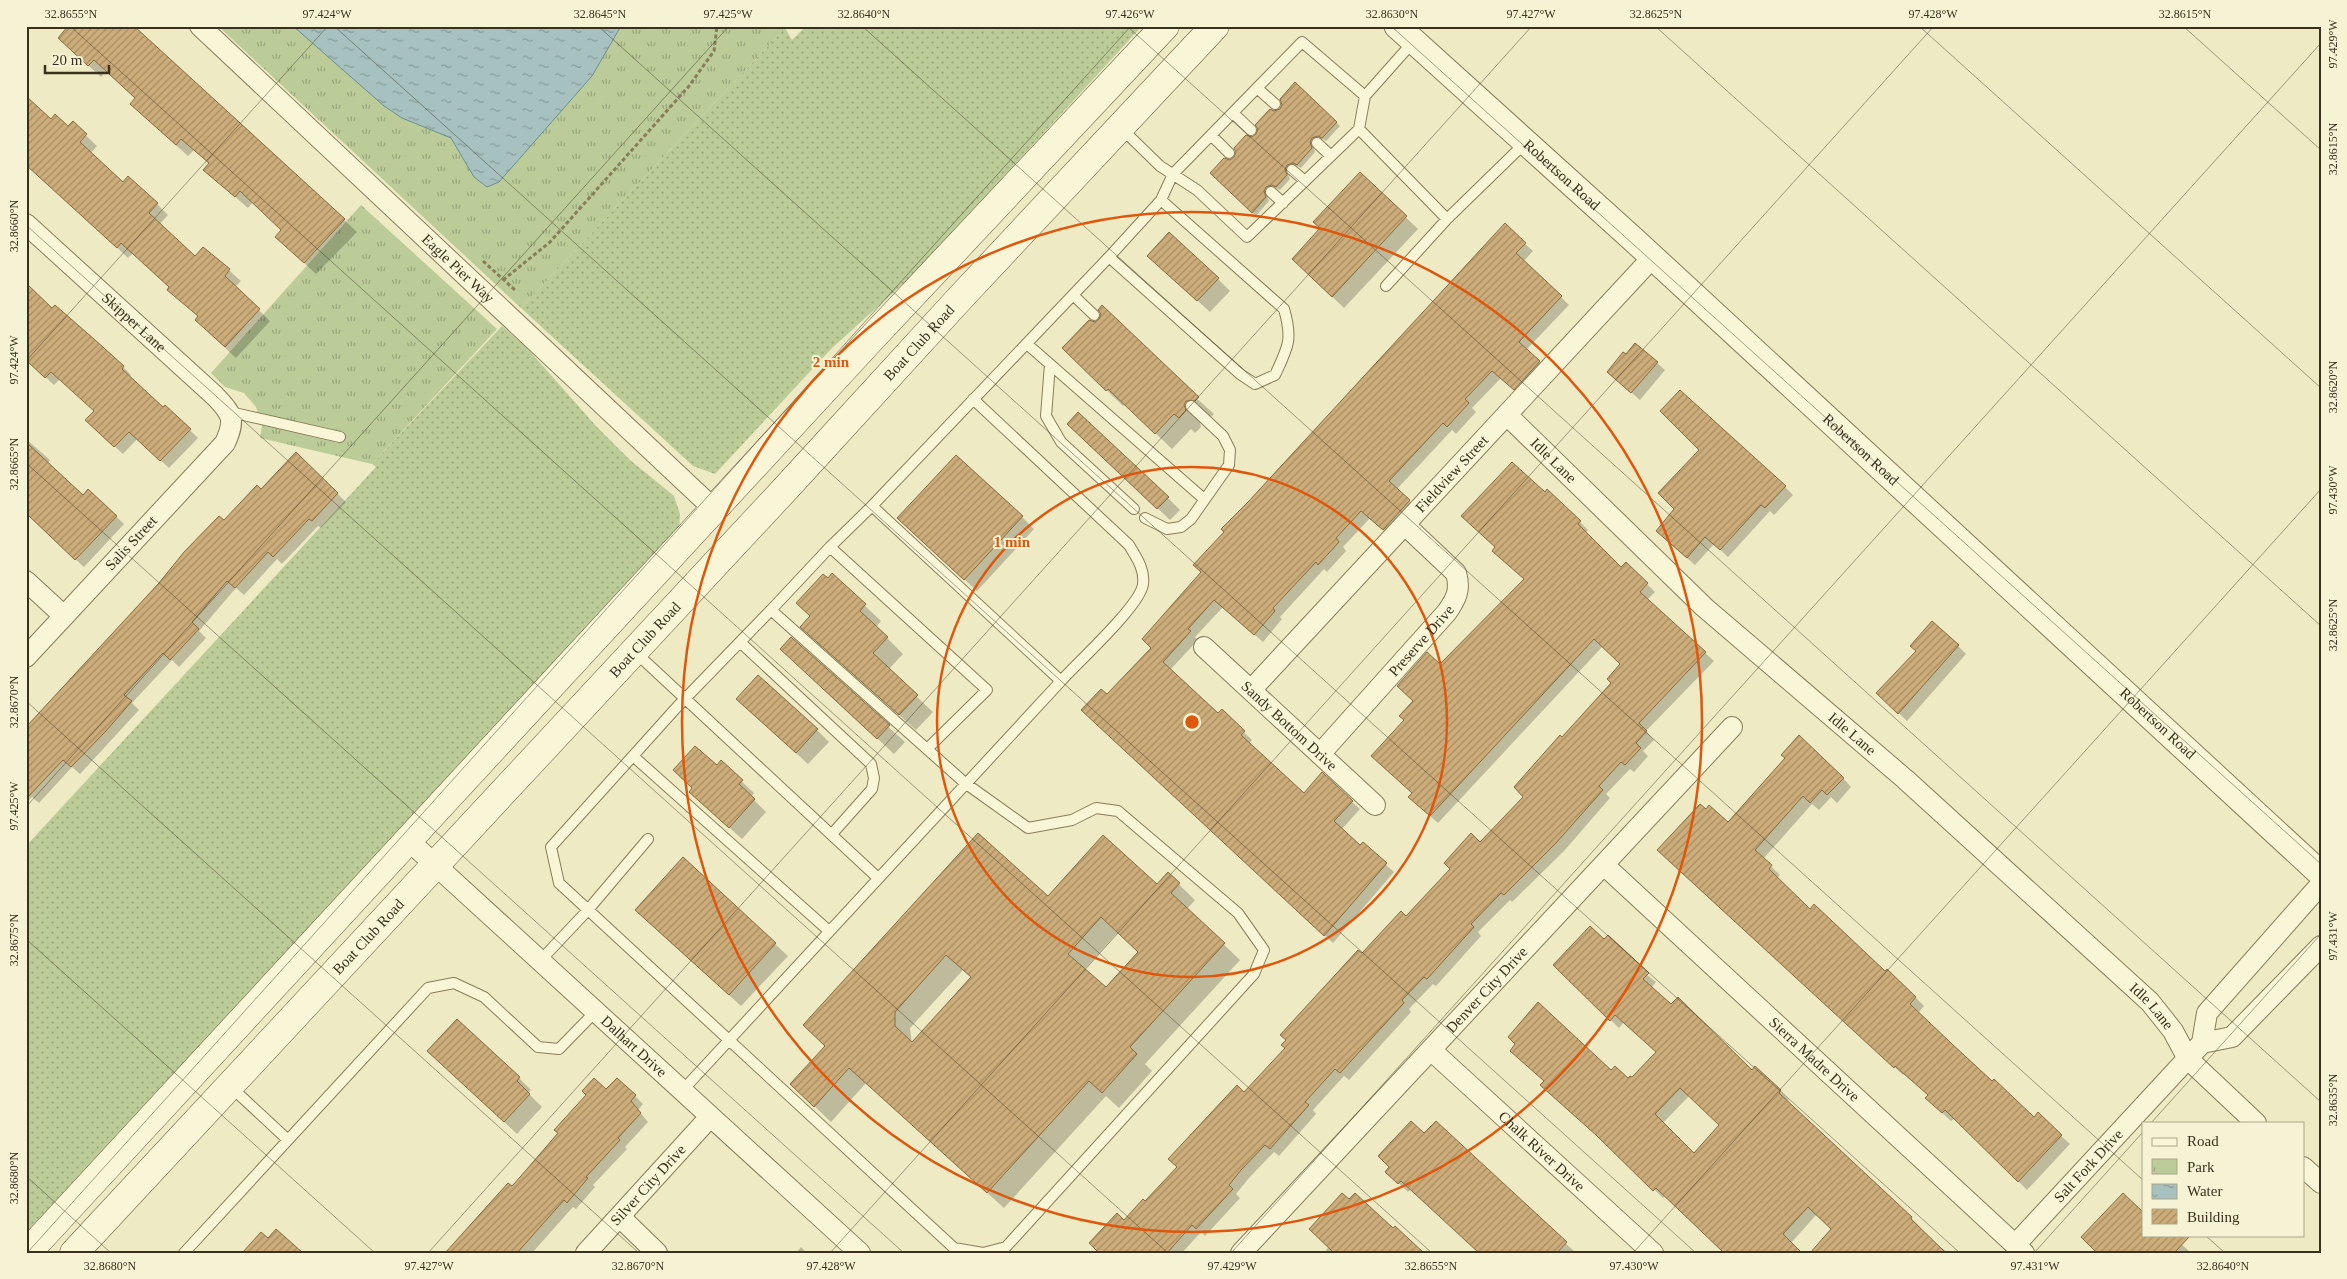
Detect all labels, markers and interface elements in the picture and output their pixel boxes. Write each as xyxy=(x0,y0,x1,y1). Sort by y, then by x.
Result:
text: 32.8655°N xyxy=(45,7,98,21)
text: 97.424°W xyxy=(302,7,352,21)
text: 32.8645°N xyxy=(574,7,627,21)
text: 97.425°W xyxy=(703,7,753,21)
text: 32.8640°N xyxy=(838,7,891,21)
text: 97.426°W xyxy=(1105,7,1155,21)
text: 32.8630°N xyxy=(1366,7,1419,21)
text: 97.427°W xyxy=(1506,7,1556,21)
text: 32.8625°N xyxy=(1630,7,1683,21)
text: 97.428°W xyxy=(1908,7,1958,21)
text: 32.8615°N xyxy=(2159,7,2212,21)
text: 97.429°W xyxy=(2326,19,2340,69)
scale bar xyxy=(45,42,109,74)
text: 20 m xyxy=(52,52,83,68)
text: 32.8615°N xyxy=(2326,122,2340,175)
street label: Robertson Road xyxy=(1520,136,1604,214)
text: 32.8660°N xyxy=(7,199,21,252)
street label: Eagle Pier Way xyxy=(419,231,498,306)
street label: Skipper Lane xyxy=(99,289,169,355)
street label: Boat Club Road xyxy=(880,301,958,384)
text: 97.424°W xyxy=(7,335,21,385)
text: 2 min xyxy=(813,354,850,370)
text: 32.8620°N xyxy=(2326,360,2340,413)
street label: Robertson Road xyxy=(1820,411,1902,489)
street label: Fieldview Street xyxy=(1412,432,1492,515)
street label: Idle Lane xyxy=(1528,435,1580,486)
text: 32.8665°N xyxy=(7,437,21,490)
text: 97.430°W xyxy=(2326,465,2340,515)
street label: Salis Street xyxy=(102,512,161,573)
text: 1 min xyxy=(994,534,1031,550)
street label: Boat Club Road xyxy=(606,598,684,680)
text: 32.8625°N xyxy=(2326,598,2340,651)
street label: Preserve Drive xyxy=(1385,602,1457,679)
text: 32.8670°N xyxy=(7,675,21,728)
street label: Sandy Bottom Drive xyxy=(1238,678,1340,774)
street label: Robertson Road xyxy=(2117,685,2199,763)
street label: Idle Lane xyxy=(1825,709,1879,759)
centre of rings xyxy=(1183,713,1201,731)
text: 97.425°W xyxy=(7,781,21,831)
street label: Boat Club Road xyxy=(330,896,408,978)
text: 97.431°W xyxy=(2326,911,2340,961)
text: 32.8675°N xyxy=(7,913,21,966)
street label: Denver City Drive xyxy=(1443,943,1531,1036)
street label: Idle Lane xyxy=(2127,980,2177,1033)
street label: Dalhart Drive xyxy=(598,1013,670,1081)
street label: Sierra Madre Drive xyxy=(1766,1014,1863,1105)
text: 32.8635°N xyxy=(2326,1073,2340,1126)
street label: Chalk River Drive xyxy=(1495,1108,1588,1195)
legend xyxy=(2142,1122,2304,1236)
street label: Salt Fork Drive xyxy=(2051,1126,2126,1205)
text: Road xyxy=(2187,1133,2219,1149)
street label: Silver City Drive xyxy=(607,1141,689,1229)
text: 32.8680°N xyxy=(7,1151,21,1204)
text: Park xyxy=(2187,1159,2215,1175)
text: Water xyxy=(2187,1183,2222,1199)
text: Building xyxy=(2187,1209,2240,1225)
text: 32.8680°N xyxy=(84,1259,137,1273)
text: 97.427°W xyxy=(404,1259,454,1273)
text: 32.8670°N xyxy=(612,1259,665,1273)
text: 97.428°W xyxy=(806,1259,856,1273)
text: 97.429°W xyxy=(1207,1259,1257,1273)
text: 32.8655°N xyxy=(1405,1259,1458,1273)
text: 97.430°W xyxy=(1609,1259,1659,1273)
text: 97.431°W xyxy=(2010,1259,2060,1273)
text: 32.8640°N xyxy=(2197,1259,2250,1273)

